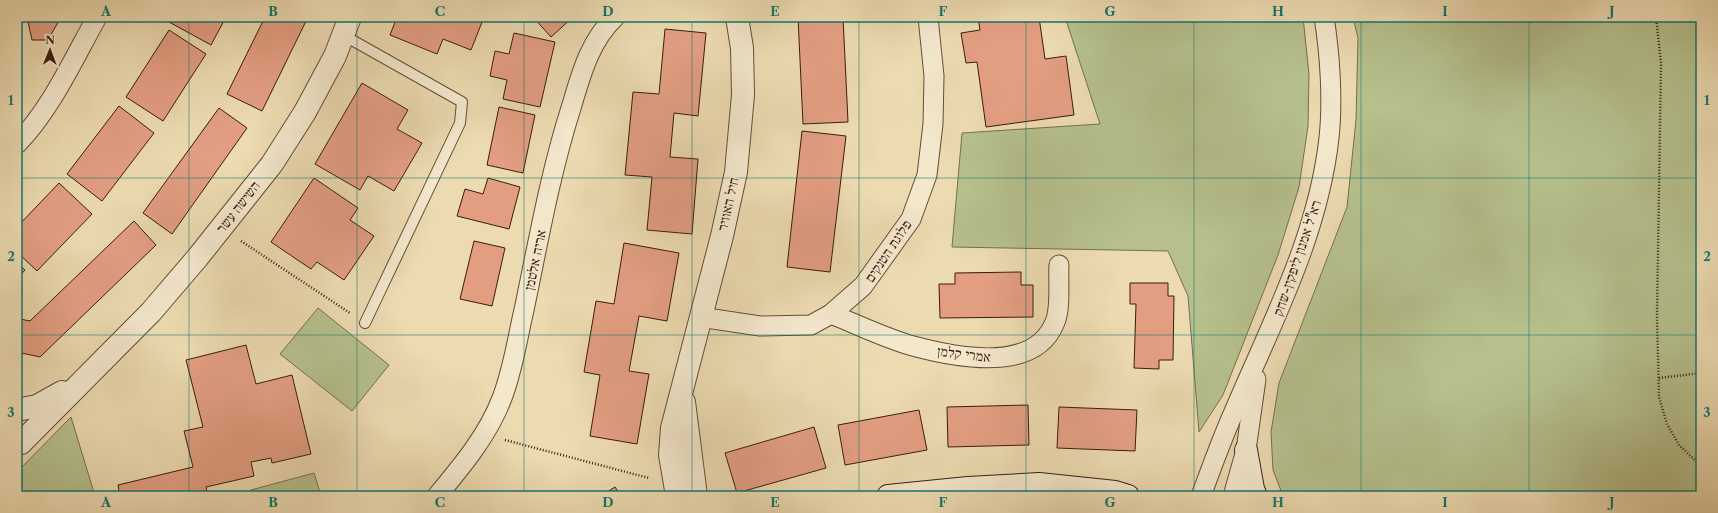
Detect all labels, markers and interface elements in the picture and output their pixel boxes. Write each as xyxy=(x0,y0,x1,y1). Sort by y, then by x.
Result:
text: A xyxy=(100,3,112,19)
text: B xyxy=(268,3,278,19)
text: C xyxy=(435,3,445,19)
text: D xyxy=(602,3,614,19)
text: E xyxy=(770,3,780,19)
text: F xyxy=(939,3,948,19)
text: G xyxy=(1104,3,1116,19)
text: H xyxy=(1272,3,1284,19)
text: I xyxy=(1442,3,1448,19)
text: J xyxy=(1607,3,1615,19)
north arrow xyxy=(30,30,70,70)
text: N xyxy=(45,33,56,47)
text: 1 xyxy=(8,92,14,108)
text: 1 xyxy=(1704,92,1710,108)
street label: חיל האוויר xyxy=(713,175,743,233)
street label: השישה עשר xyxy=(212,177,264,237)
street label: רא"ל אמנון ליפקין-שחק xyxy=(1269,198,1325,318)
street label: פלוגת הטנקים xyxy=(861,216,915,286)
street label: אריה אלטמן xyxy=(520,228,550,292)
text: 2 xyxy=(7,248,15,264)
text: 2 xyxy=(1703,248,1711,264)
street label: אמרי קלמן xyxy=(936,342,992,366)
text: 3 xyxy=(7,404,15,420)
text: 3 xyxy=(1703,404,1711,420)
text: A xyxy=(100,494,112,510)
text: B xyxy=(268,494,278,510)
text: C xyxy=(435,494,445,510)
text: D xyxy=(602,494,614,510)
text: E xyxy=(770,494,780,510)
text: F xyxy=(939,494,948,510)
text: G xyxy=(1104,494,1116,510)
text: H xyxy=(1272,494,1284,510)
text: I xyxy=(1442,494,1448,510)
text: J xyxy=(1607,494,1615,510)

